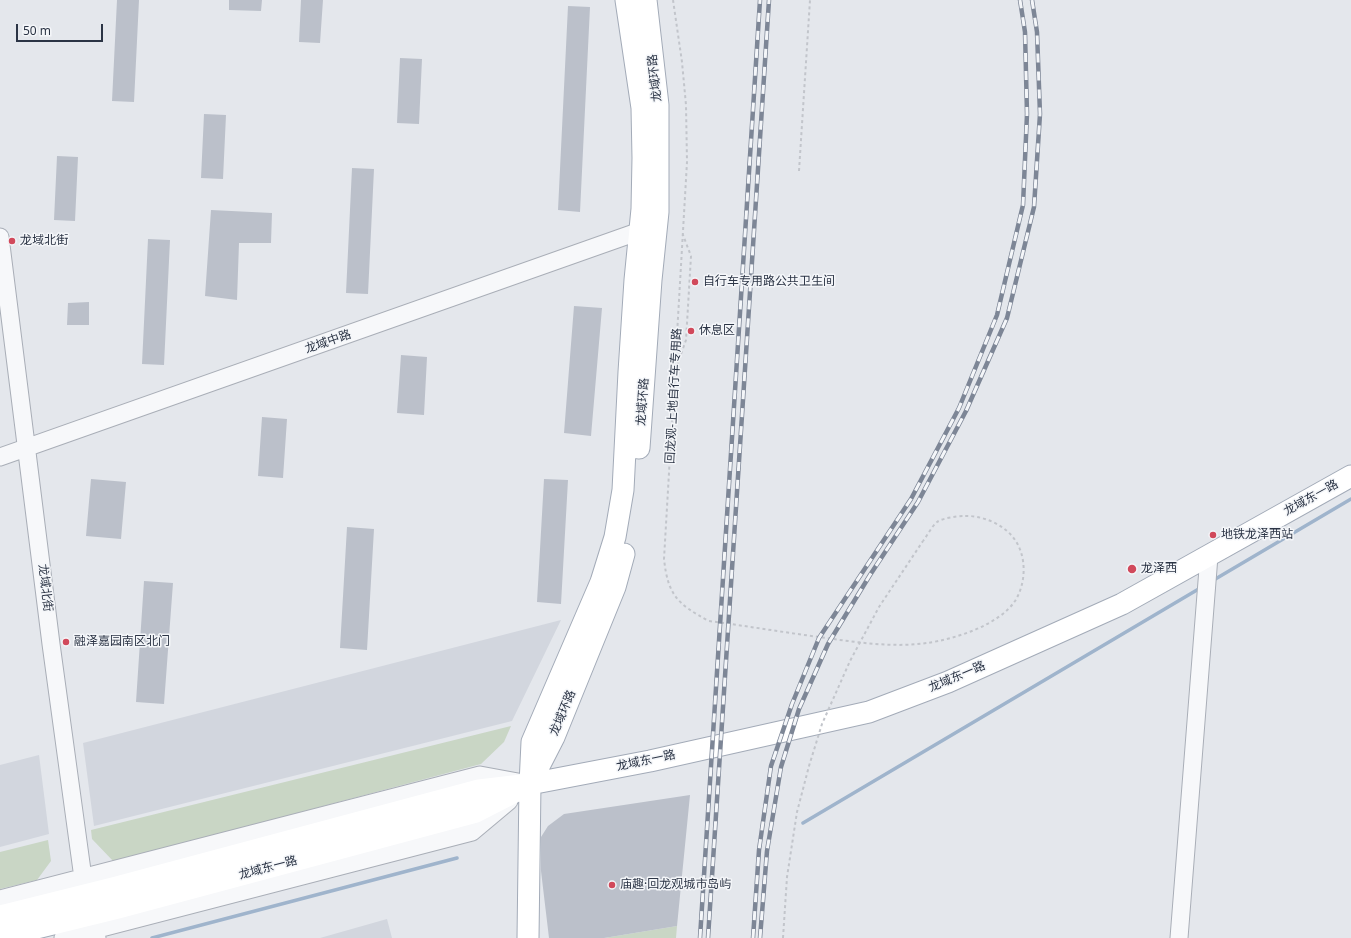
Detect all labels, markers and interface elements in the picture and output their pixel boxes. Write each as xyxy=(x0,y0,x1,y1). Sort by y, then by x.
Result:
scale bar xyxy=(18,16,105,42)
text: 50 m xyxy=(23,22,51,39)
street label: 龙域环路 xyxy=(645,53,665,103)
place label: 龙域北街 xyxy=(20,234,68,248)
marker: 龙域北街 xyxy=(7,236,17,246)
place label: 自行车专用路公共卫生间 xyxy=(703,275,835,289)
marker: 自行车专用路公共卫生间 xyxy=(690,277,700,287)
place label: 休息区 xyxy=(699,324,735,338)
marker: 休息区 xyxy=(686,326,696,336)
street label: 龙域中路 xyxy=(303,327,353,357)
street label: 回龙观-上地自行车专用路 xyxy=(663,328,685,464)
street label: 龙域环路 xyxy=(634,378,652,426)
street label: 龙域东一路 xyxy=(1281,477,1341,519)
place label: 地铁龙泽西站 xyxy=(1221,528,1293,542)
marker: 地铁龙泽西站 xyxy=(1208,530,1218,540)
place label: 龙泽西 xyxy=(1141,562,1177,576)
street label: 龙域北街 xyxy=(35,563,55,613)
marker: 龙泽西 xyxy=(1126,563,1138,575)
place label: 融泽嘉园南区北门 xyxy=(74,635,170,649)
marker: 融泽嘉园南区北门 xyxy=(61,637,71,647)
street label: 龙域东一路 xyxy=(927,659,987,695)
street label: 龙域环路 xyxy=(547,688,579,738)
street label: 龙域东一路 xyxy=(615,748,677,774)
street label: 龙域东一路 xyxy=(237,853,299,883)
place label: 庙趣·回龙观城市岛屿 xyxy=(620,878,731,892)
marker: 庙趣·回龙观城市岛屿 xyxy=(607,880,617,890)

